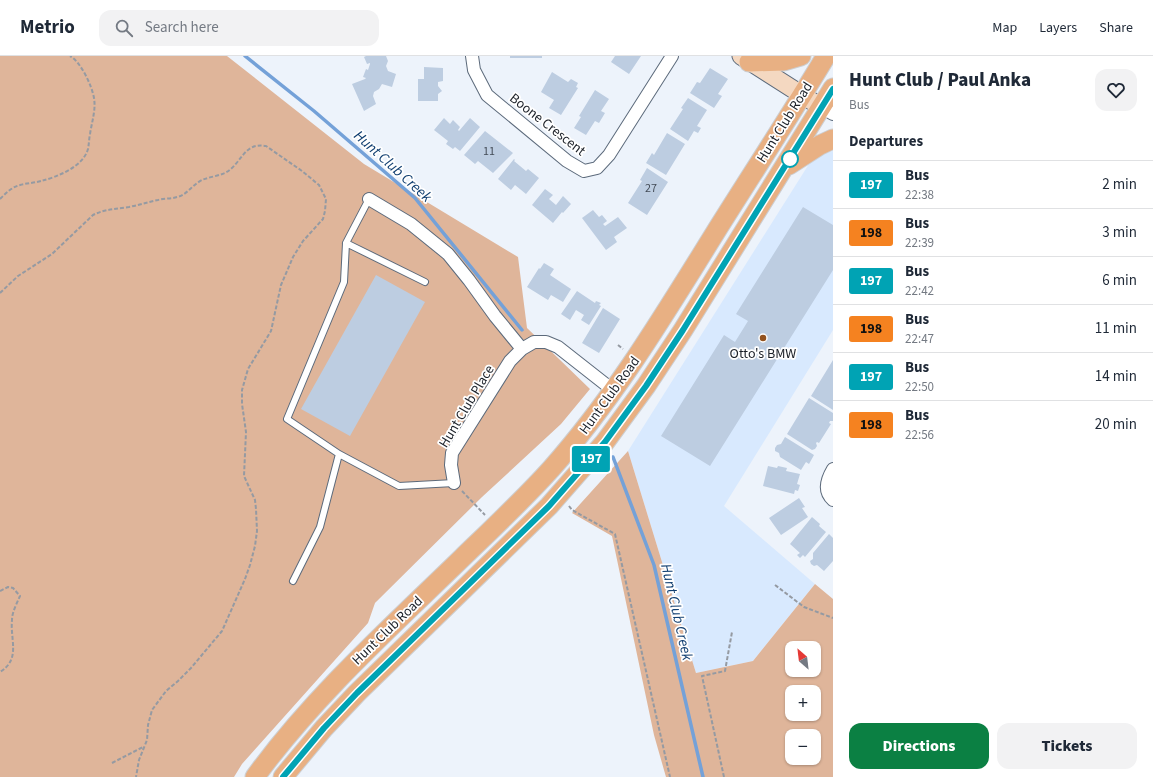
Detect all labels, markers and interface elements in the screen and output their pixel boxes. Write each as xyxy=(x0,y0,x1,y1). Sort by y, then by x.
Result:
search box xyxy=(99,10,379,46)
text: Metrio xyxy=(20,14,75,41)
icon: search xyxy=(113,17,135,39)
text: Search here xyxy=(145,17,219,38)
text: Map xyxy=(992,18,1017,38)
text: Layers xyxy=(1039,18,1077,38)
text: Share xyxy=(1099,18,1133,38)
text: Hunt Club / Paul Anka xyxy=(849,67,1031,94)
button: heart xyxy=(1095,69,1137,111)
street label: Hunt Club Road xyxy=(752,78,818,167)
street label: Boone Crescent xyxy=(505,89,590,161)
text: Bus xyxy=(849,96,869,114)
water label: Hunt Club Creek xyxy=(349,126,437,208)
text: Departures xyxy=(849,131,923,152)
house number: 11 xyxy=(483,143,495,160)
unlabelled marker xyxy=(781,150,799,168)
text: Bus xyxy=(905,165,929,186)
text: 2 min xyxy=(1102,174,1137,195)
text: 197 xyxy=(860,175,882,195)
house number: 27 xyxy=(645,180,657,197)
text: 22:38 xyxy=(905,186,934,204)
text: Bus xyxy=(905,213,929,234)
text: 3 min xyxy=(1102,222,1137,243)
text: 198 xyxy=(860,223,882,243)
text: 22:39 xyxy=(905,234,934,252)
text: Bus xyxy=(905,261,929,282)
text: 6 min xyxy=(1102,270,1137,291)
text: 197 xyxy=(860,271,882,291)
text: 22:42 xyxy=(905,282,934,300)
text: Bus xyxy=(905,309,929,330)
text: 11 min xyxy=(1095,318,1137,339)
text: 198 xyxy=(860,319,882,339)
text: 22:47 xyxy=(905,330,934,348)
marker: Otto's BMW xyxy=(758,333,768,343)
place label: Otto's BMW xyxy=(730,344,796,364)
street label: Hunt Club Road xyxy=(575,353,645,439)
text: Bus xyxy=(905,357,929,378)
street label: Hunt Club Place xyxy=(434,361,499,452)
text: 14 min xyxy=(1095,366,1137,387)
text: 197 xyxy=(860,367,882,387)
text: 22:50 xyxy=(905,378,934,396)
text: Bus xyxy=(905,405,929,426)
text: 20 min xyxy=(1095,414,1137,435)
text: 198 xyxy=(860,415,882,435)
text: 22:56 xyxy=(905,426,934,444)
line badge: 197 xyxy=(568,446,614,472)
text: 197 xyxy=(580,449,602,469)
water label: Hunt Club Creek xyxy=(655,562,698,663)
street label: Hunt Club Road xyxy=(348,592,428,670)
north arrow xyxy=(785,641,821,677)
map controls xyxy=(785,641,821,765)
button: + xyxy=(785,685,821,721)
button: Directions xyxy=(849,723,989,769)
button: Tickets xyxy=(997,723,1137,769)
button: − xyxy=(785,729,821,765)

